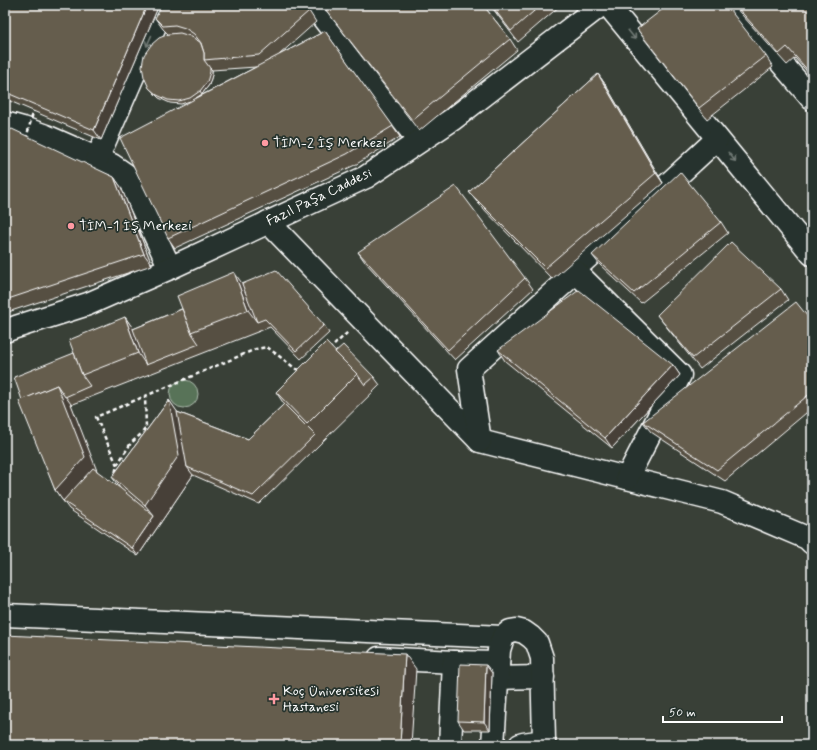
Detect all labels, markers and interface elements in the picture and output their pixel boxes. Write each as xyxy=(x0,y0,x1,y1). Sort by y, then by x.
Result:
one-way arrow xyxy=(628,30,637,41)
one-way arrow xyxy=(145,34,152,46)
place label: TİM-2 İş Merkezi xyxy=(273,134,386,152)
marker: TİM-2 İş Merkezi xyxy=(260,138,270,148)
one-way arrow xyxy=(728,152,737,163)
street label: Fazıl Paşa Caddesi xyxy=(263,164,375,230)
place label: TİM-1 İş Merkezi xyxy=(79,217,191,235)
marker: TİM-1 İş Merkezi xyxy=(66,221,76,231)
place label: Koç Üniversitesi Hastanesi xyxy=(283,682,379,716)
marker: Koç Üniversitesi Hastanesi xyxy=(268,693,280,705)
scale bar xyxy=(663,698,782,724)
text: 50 m xyxy=(669,705,696,721)

